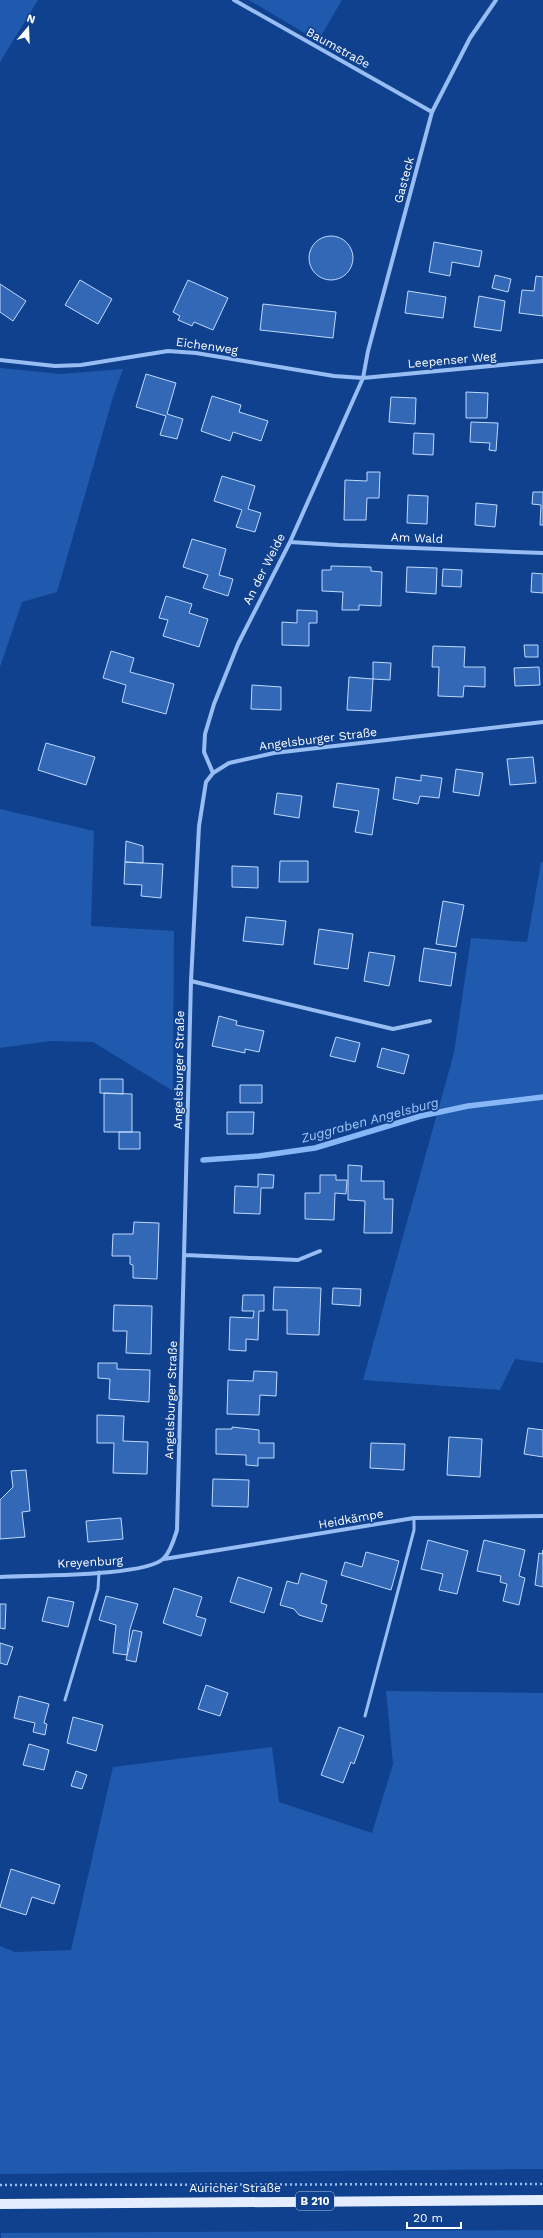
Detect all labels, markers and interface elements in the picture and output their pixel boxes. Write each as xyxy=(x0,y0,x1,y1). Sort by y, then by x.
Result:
north arrow xyxy=(8,8,48,48)
text: N xyxy=(25,12,37,26)
street label: Baumstraße xyxy=(304,25,372,71)
street label: Gasteck xyxy=(391,155,417,205)
street label: Eichenweg xyxy=(175,335,239,357)
street label: Leepenser Weg xyxy=(407,349,497,371)
street label: Am Wald xyxy=(391,530,443,546)
street label: An der Weide xyxy=(240,531,288,607)
street label: Angelsburger Straße xyxy=(258,725,378,753)
street label: Angelsburger Straße xyxy=(171,1010,187,1129)
water label: Zuggraben Angelsburg xyxy=(299,1094,440,1146)
street label: Angelsburger Straße xyxy=(162,1340,180,1460)
street label: Heidkämpe xyxy=(317,1506,385,1532)
street label: Kreyenburg xyxy=(57,1553,124,1571)
street label: Auricher Straße xyxy=(189,2181,281,2195)
road number: B 210 xyxy=(296,2192,334,2210)
scale bar xyxy=(407,2204,461,2230)
text: 20 m xyxy=(413,2211,443,2225)

